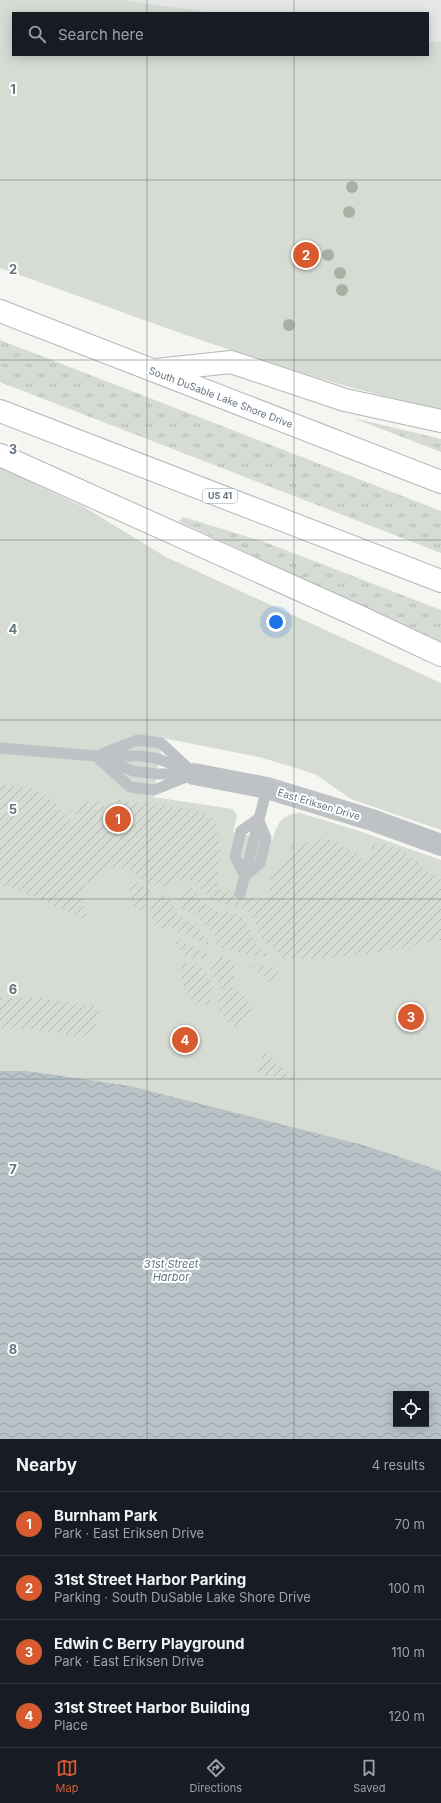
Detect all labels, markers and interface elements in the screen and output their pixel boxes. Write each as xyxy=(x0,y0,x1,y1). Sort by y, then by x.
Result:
search box xyxy=(12,12,429,56)
icon: search xyxy=(26,23,48,45)
text: Search here xyxy=(58,25,144,44)
text: 1 xyxy=(10,81,16,97)
pin: 2 xyxy=(293,240,319,270)
text: 2 xyxy=(9,261,17,277)
street label: South DuSable Lake Shore Drive xyxy=(147,364,295,430)
text: 3 xyxy=(9,441,17,457)
road number: US 41 xyxy=(203,489,237,503)
your location xyxy=(266,612,286,632)
text: 4 xyxy=(9,621,18,637)
street label: East Eriksen Drive xyxy=(276,786,362,822)
text: 5 xyxy=(9,801,17,817)
pin: 1 xyxy=(105,804,131,834)
text: 6 xyxy=(9,981,17,997)
pin: 3 xyxy=(398,1002,424,1032)
pin: 4 xyxy=(172,1025,198,1055)
text: 7 xyxy=(9,1161,17,1177)
water label: 31st Street Harbor xyxy=(144,1257,199,1284)
text: 8 xyxy=(9,1341,17,1357)
map controls xyxy=(393,1391,429,1427)
button: locate xyxy=(393,1391,429,1427)
text: Nearby xyxy=(16,1455,77,1475)
text: 4 results xyxy=(372,1457,425,1473)
text: Burnham Park xyxy=(54,1506,157,1525)
text: 1 xyxy=(26,1516,32,1532)
text: 70 m xyxy=(395,1516,425,1532)
text: Park · East Eriksen Drive xyxy=(54,1525,204,1541)
text: 31st Street Harbor Parking xyxy=(54,1570,246,1589)
text: 2 xyxy=(25,1580,33,1596)
text: 100 m xyxy=(388,1580,425,1596)
text: Parking · South DuSable Lake Shore Drive xyxy=(54,1589,311,1605)
text: Edwin C Berry Playground xyxy=(54,1634,244,1653)
text: 3 xyxy=(25,1644,33,1660)
text: 110 m xyxy=(391,1644,425,1660)
text: Park · East Eriksen Drive xyxy=(54,1653,204,1669)
text: 31st Street Harbor Building xyxy=(54,1698,250,1717)
text: 4 xyxy=(25,1708,33,1724)
text: 120 m xyxy=(389,1708,425,1724)
text: Place xyxy=(54,1717,88,1733)
tab: Map xyxy=(56,1757,78,1795)
tab: Directions xyxy=(190,1757,242,1795)
tab: Saved xyxy=(353,1757,385,1795)

